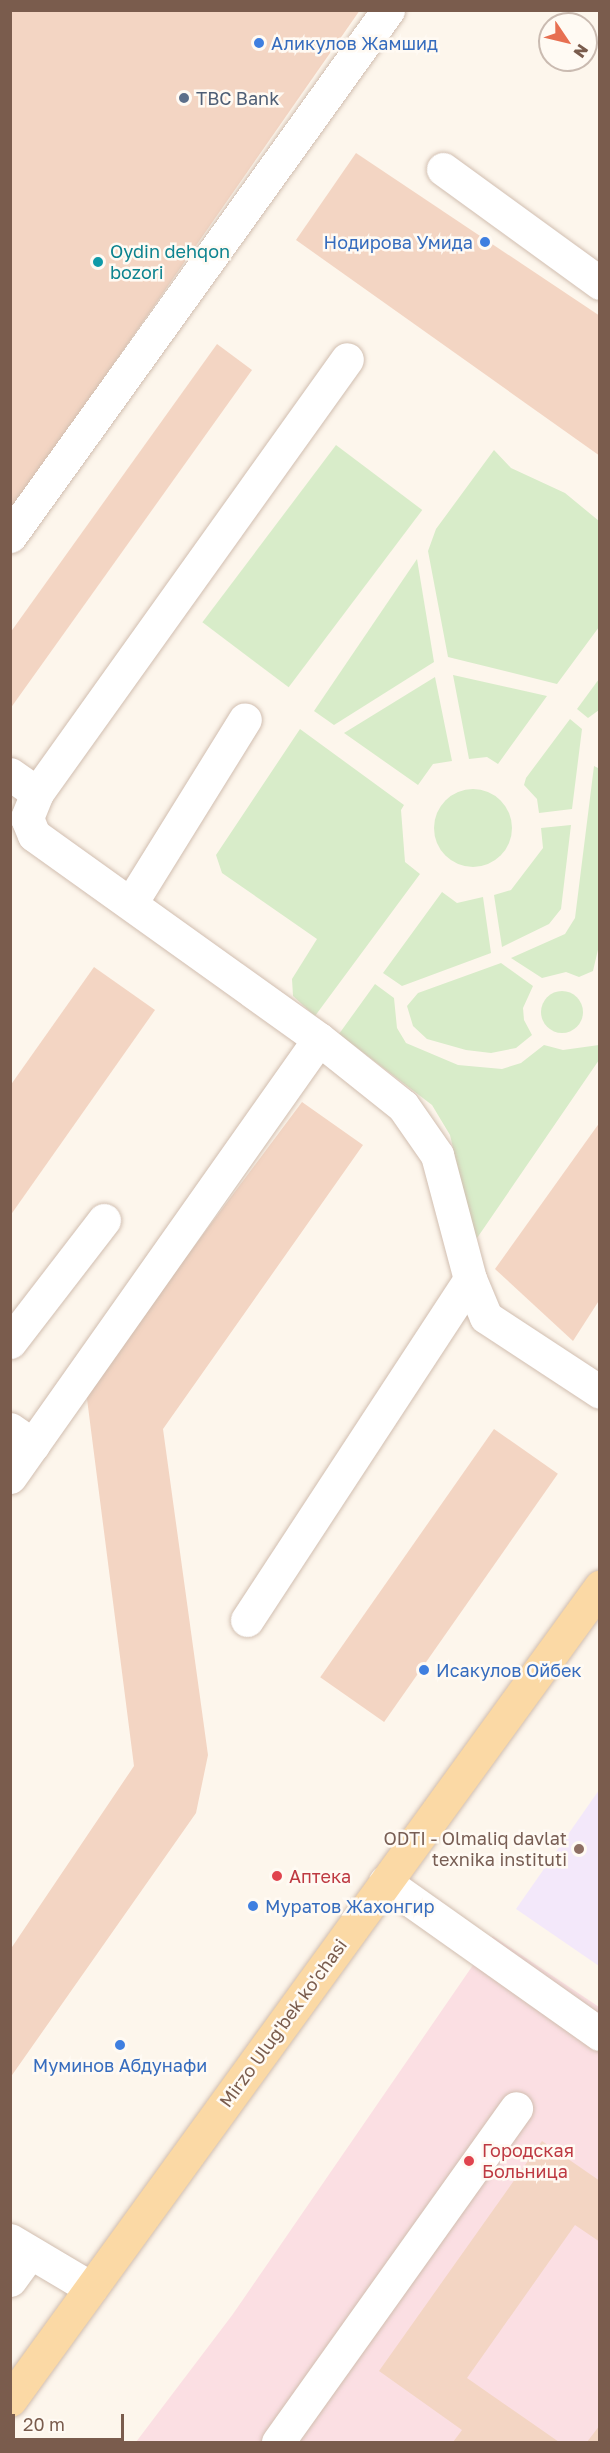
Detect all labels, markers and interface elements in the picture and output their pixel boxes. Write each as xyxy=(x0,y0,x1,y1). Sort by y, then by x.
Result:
north arrow xyxy=(538,12,598,72)
place label: Аликулов Жамшид xyxy=(271,32,438,54)
marker: Аликулов Жамшид xyxy=(252,36,266,50)
text: N xyxy=(569,40,593,62)
place label: TBC Bank xyxy=(196,87,279,109)
marker: TBC Bank xyxy=(177,91,191,105)
place label: Нодирова Умида xyxy=(324,231,473,253)
marker: Нодирова Умида xyxy=(478,235,492,249)
place label: Oydin dehqon bozori xyxy=(110,241,230,284)
marker: Oydin dehqon bozori xyxy=(91,255,105,269)
place label: Исакулов Ойбек xyxy=(436,1659,582,1681)
marker: Исакулов Ойбек xyxy=(417,1663,431,1677)
place label: ODTI - Olmaliq davlat texnika instituti xyxy=(384,1828,567,1870)
marker: ODTI - Olmaliq davlat texnika instituti xyxy=(572,1842,586,1856)
place label: Аптека xyxy=(289,1865,351,1887)
marker: Аптека xyxy=(270,1869,284,1883)
place label: Муратов Жахонгир xyxy=(265,1895,435,1917)
marker: Муратов Жахонгир xyxy=(246,1899,260,1913)
street label: Mirzo Ulug'bek ko'chasi xyxy=(215,1935,351,2111)
marker: Муминов Абдунафи xyxy=(113,2038,127,2052)
place label: Муминов Абдунафи xyxy=(33,2054,207,2076)
place label: Городская Больница xyxy=(482,2140,574,2182)
marker: Городская Больница xyxy=(460,2152,478,2170)
scale bar xyxy=(15,2402,128,2440)
text: 20 m xyxy=(23,2413,65,2435)

